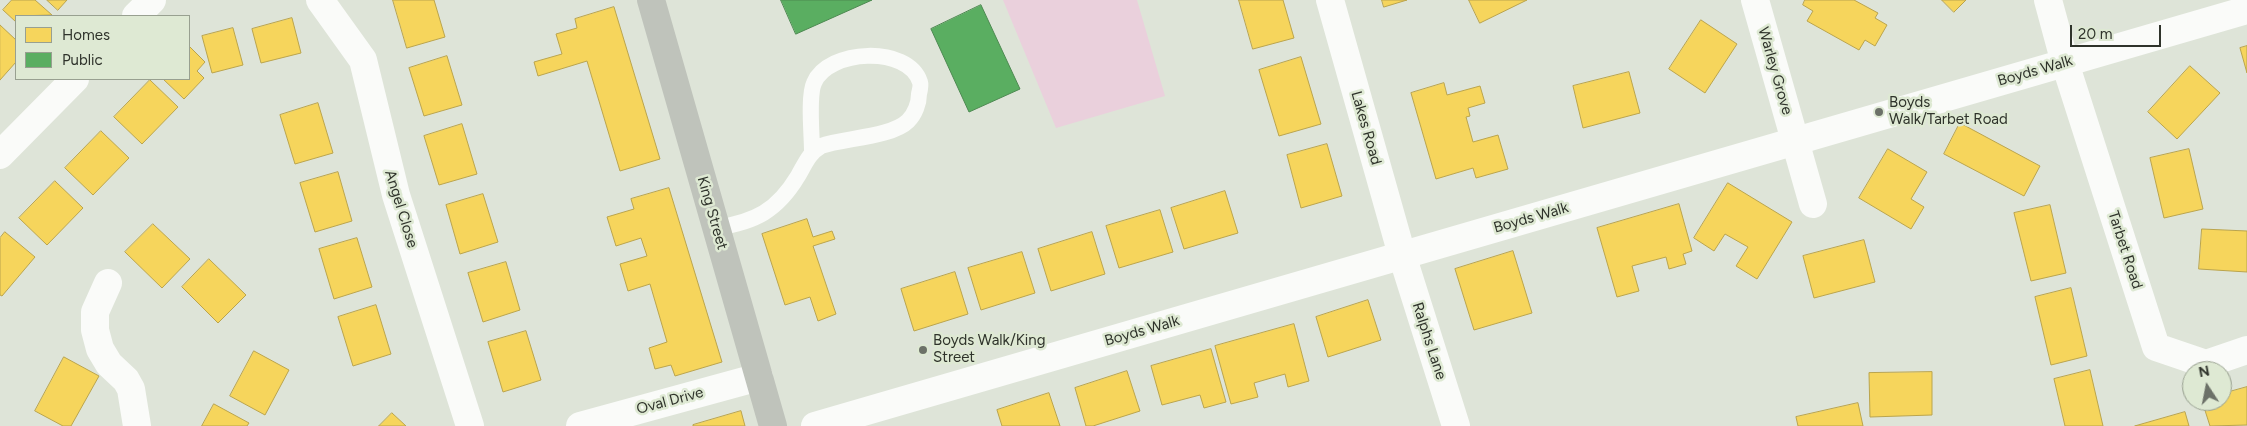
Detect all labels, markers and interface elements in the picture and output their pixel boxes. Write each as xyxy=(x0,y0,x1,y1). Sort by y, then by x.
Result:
legend xyxy=(15,15,190,80)
scale bar xyxy=(2072,15,2163,47)
street label: Warley Grove xyxy=(1754,25,1796,117)
text: 20 m xyxy=(2078,25,2112,43)
text: Homes xyxy=(62,26,110,44)
text: Public xyxy=(62,51,103,69)
street label: Boyds Walk xyxy=(1996,52,2074,90)
street label: Lakes Road xyxy=(1347,89,1385,167)
place label: Boyds Walk/Tarbet Road xyxy=(1889,94,2008,129)
marker: Boyds Walk/Tarbet Road xyxy=(1873,106,1885,118)
street label: Angel Close xyxy=(381,168,421,250)
street label: King Street xyxy=(693,174,731,252)
street label: Boyds Walk xyxy=(1492,199,1570,237)
street label: Tarbet Road xyxy=(2104,209,2146,291)
street label: Ralphs Lane xyxy=(1408,300,1450,382)
street label: Boyds Walk xyxy=(1103,312,1181,350)
place label: Boyds Walk/King Street xyxy=(933,332,1046,367)
marker: Boyds Walk/King Street xyxy=(917,344,929,356)
north arrow xyxy=(2182,361,2232,411)
text: N xyxy=(2197,362,2211,381)
street label: Oval Drive xyxy=(635,383,705,419)

